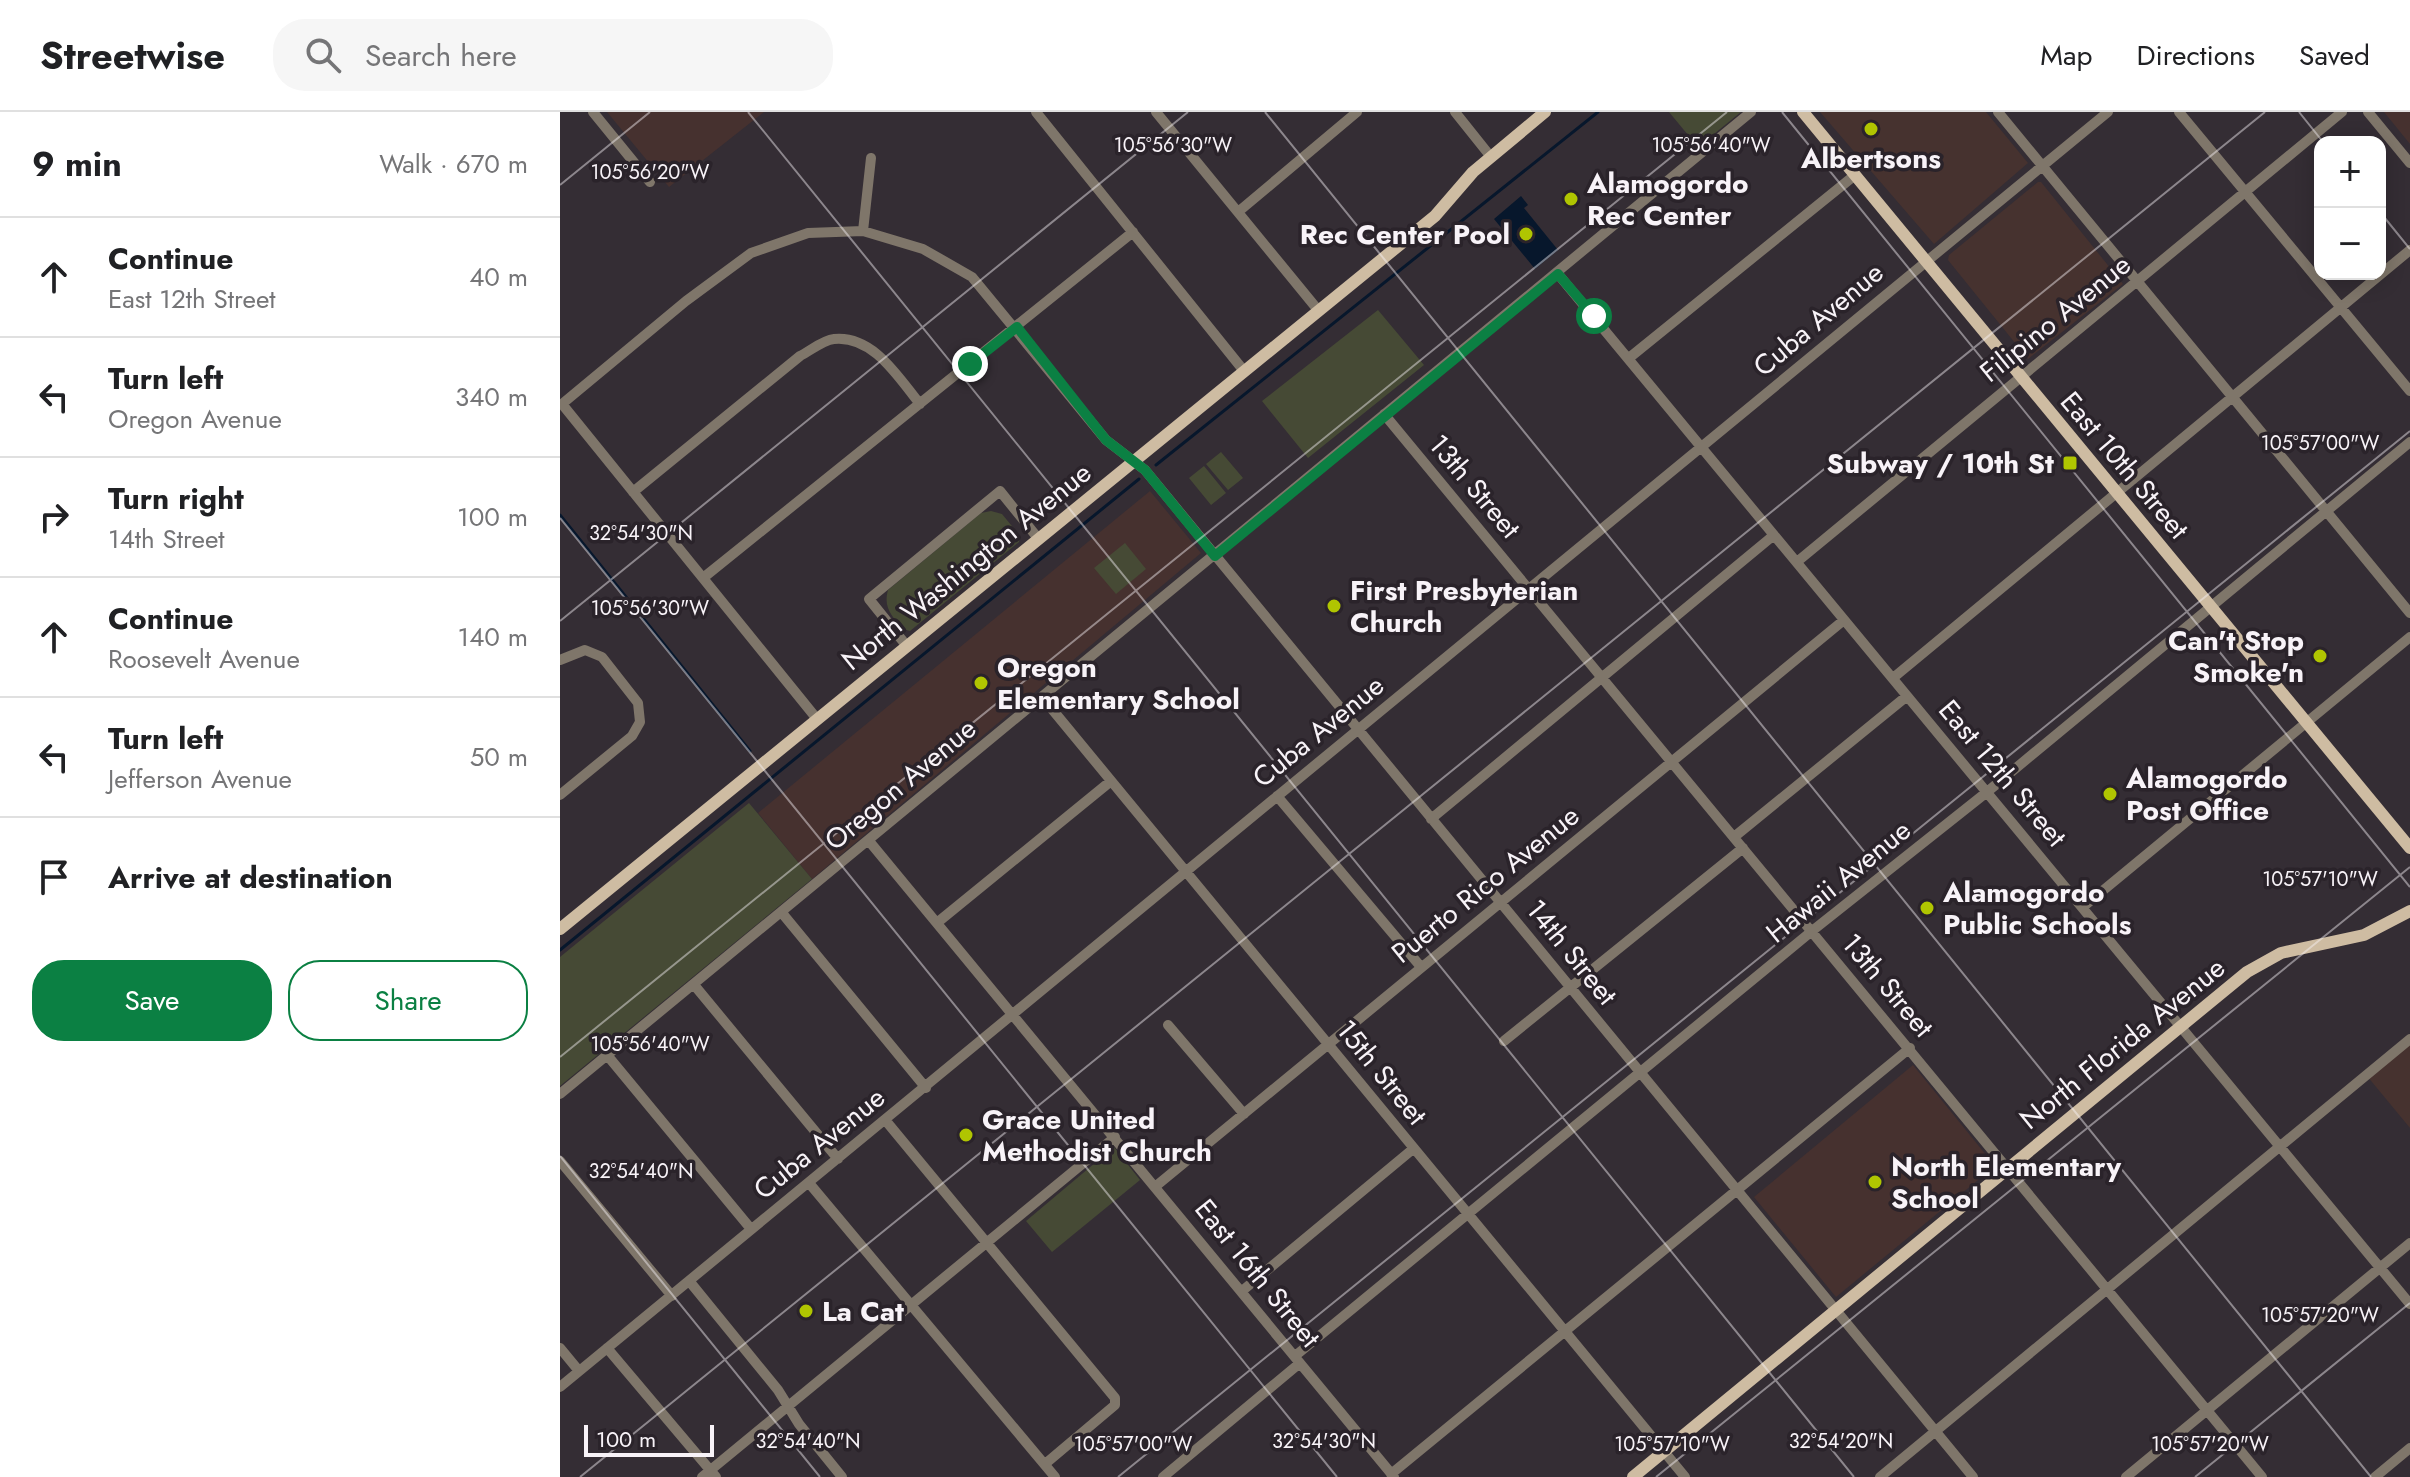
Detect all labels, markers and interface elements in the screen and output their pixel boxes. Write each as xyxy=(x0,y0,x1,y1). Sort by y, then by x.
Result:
search box xyxy=(273,19,833,91)
text: Streetwise xyxy=(40,28,225,83)
icon: search xyxy=(301,33,345,77)
text: Search here xyxy=(365,34,517,77)
text: Map xyxy=(2040,35,2092,76)
text: Directions xyxy=(2136,35,2255,76)
text: Saved xyxy=(2299,35,2370,76)
marker: Albertsons xyxy=(1862,120,1880,138)
text: 105°56'30"W xyxy=(1114,131,1232,160)
text: 105°56'40"W xyxy=(1651,131,1771,160)
map controls xyxy=(2314,136,2386,280)
button: + xyxy=(2314,136,2386,208)
place label: Albertsons xyxy=(1800,138,1941,179)
text: 9 min xyxy=(32,140,122,189)
text: Walk · 670 m xyxy=(379,145,528,183)
text: 105°56'20"W xyxy=(591,158,710,187)
place label: Alamogordo Rec Center xyxy=(1586,163,1749,236)
marker: Alamogordo Rec Center xyxy=(1562,190,1580,208)
button: − xyxy=(2314,208,2386,280)
place label: Rec Center Pool xyxy=(1300,214,1510,255)
marker: Rec Center Pool xyxy=(1517,225,1535,243)
text: Continue xyxy=(108,237,234,280)
street label: Filipino Avenue xyxy=(1971,245,2140,392)
street label: Cuba Avenue xyxy=(1744,253,1892,386)
icon: ahead xyxy=(32,255,76,299)
text: 40 m xyxy=(469,258,528,296)
text: East 12th Street xyxy=(108,280,276,318)
route start xyxy=(1576,298,1612,334)
route end xyxy=(952,346,988,382)
text: Turn left xyxy=(108,357,223,400)
icon: left xyxy=(32,375,76,419)
text: 340 m xyxy=(455,378,528,416)
street label: East 10th Street xyxy=(2051,383,2199,548)
text: Oregon Avenue xyxy=(108,400,282,438)
street label: 13th Street xyxy=(1419,425,1531,547)
text: 105°57'00"W xyxy=(2261,429,2379,458)
place label: Subway / 10th St xyxy=(1826,443,2054,484)
street label: North Washington Avenue xyxy=(833,453,1100,680)
marker: Subway / 10th St xyxy=(2061,454,2079,472)
text: Turn right xyxy=(108,477,244,520)
icon: right xyxy=(32,495,76,539)
text: 100 m xyxy=(457,498,528,536)
text: 32°54'30"N xyxy=(589,519,693,548)
text: 14th Street xyxy=(108,520,225,558)
place label: First Presbyterian Church xyxy=(1350,570,1578,643)
text: 105°56'30"W xyxy=(591,594,709,623)
text: Continue xyxy=(108,597,234,640)
marker: First Presbyterian Church xyxy=(1325,597,1343,615)
icon: ahead xyxy=(32,615,76,659)
text: 140 m xyxy=(457,618,528,656)
place label: Can't Stop Smoke'n xyxy=(2168,620,2304,693)
text: Roosevelt Avenue xyxy=(108,640,300,678)
place label: Oregon Elementary School xyxy=(997,647,1240,720)
marker: Can't Stop Smoke'n xyxy=(2311,647,2329,665)
street label: Cuba Avenue xyxy=(1244,665,1393,797)
marker: Oregon Elementary School xyxy=(972,674,990,692)
street label: East 12th Street xyxy=(1929,691,2076,856)
street label: Oregon Avenue xyxy=(815,708,985,860)
text: Turn left xyxy=(108,717,223,760)
icon: left xyxy=(32,735,76,779)
text: 50 m xyxy=(470,738,528,776)
place label: Alamogordo Post Office xyxy=(2125,758,2288,831)
text: Jefferson Avenue xyxy=(108,760,292,798)
marker: Alamogordo Post Office xyxy=(2101,785,2119,803)
street label: Puerto Rico Avenue xyxy=(1383,796,1588,973)
street label: Hawaii Avenue xyxy=(1757,810,1920,953)
icon: arrive xyxy=(32,855,76,899)
text: Arrive at destination xyxy=(108,856,393,899)
text: 105°57'10"W xyxy=(2262,865,2378,894)
place label: Alamogordo Public Schools xyxy=(1942,872,2132,945)
street label: 14th Street xyxy=(1516,891,1627,1014)
marker: Alamogordo Public Schools xyxy=(1918,899,1936,917)
street label: 13th Street xyxy=(1832,924,1944,1046)
street label: North Florida Avenue xyxy=(2011,948,2234,1139)
button: Save xyxy=(32,960,272,1041)
button: Share xyxy=(288,960,528,1041)
street label: 15th Street xyxy=(1326,1011,1437,1134)
text: 105°56'40"W xyxy=(590,1030,710,1059)
street label: Cuba Avenue xyxy=(745,1077,894,1209)
place label: Grace United Methodist Church xyxy=(982,1099,1212,1172)
marker: Grace United Methodist Church xyxy=(957,1126,975,1144)
place label: North Elementary School xyxy=(1891,1146,2121,1219)
text: 32°54'40"N xyxy=(589,1157,693,1186)
marker: North Elementary School xyxy=(1866,1173,1884,1191)
street label: East 16th Street xyxy=(1185,1190,1331,1357)
place label: La Cat xyxy=(822,1291,904,1332)
text: 105°57'20"W xyxy=(2261,1301,2379,1330)
marker: La Cat xyxy=(797,1302,815,1320)
scale bar xyxy=(584,1421,714,1457)
text: 100 m xyxy=(596,1423,656,1455)
text: 32°54'40"N xyxy=(756,1427,860,1456)
text: 32°54'30"N xyxy=(1272,1427,1376,1456)
text: 32°54'20"N xyxy=(1789,1427,1893,1456)
text: 105°57'00"W xyxy=(1074,1430,1192,1459)
text: 105°57'10"W xyxy=(1614,1430,1730,1459)
text: 105°57'20"W xyxy=(2151,1430,2269,1459)

